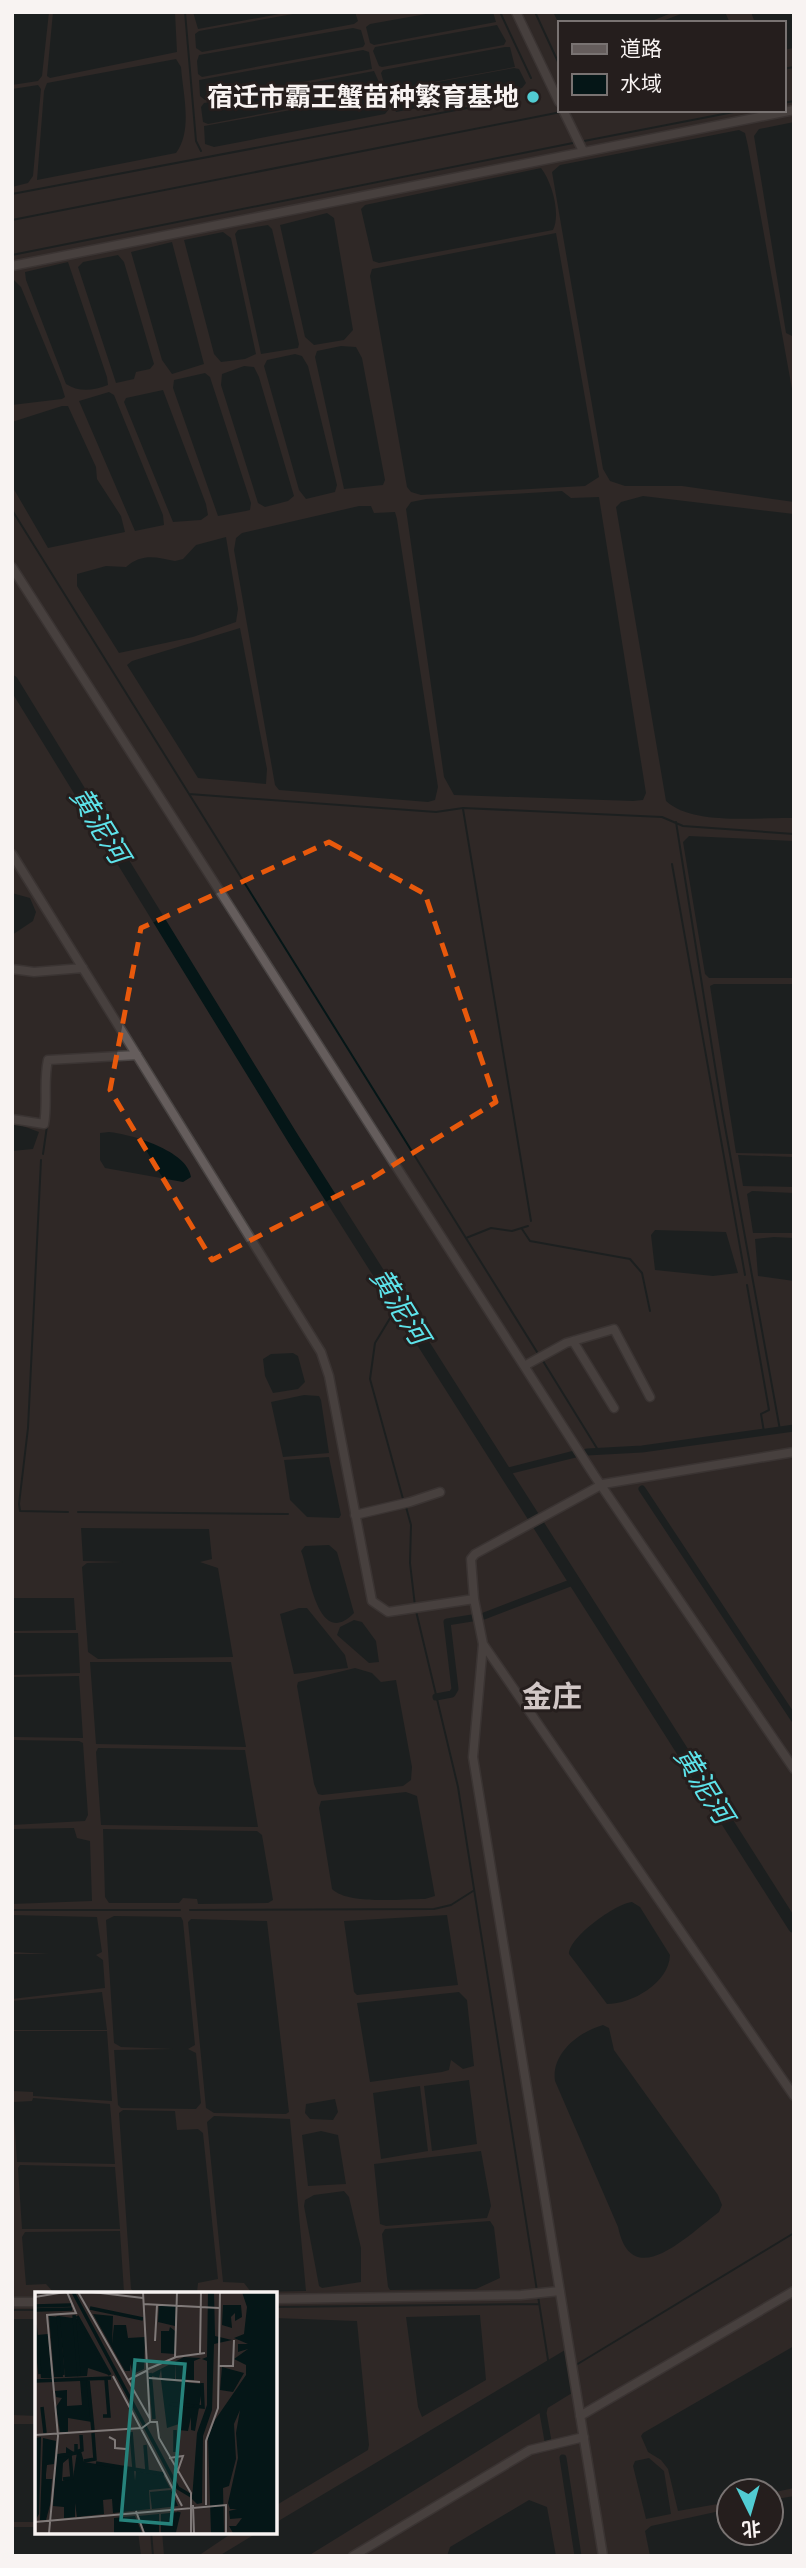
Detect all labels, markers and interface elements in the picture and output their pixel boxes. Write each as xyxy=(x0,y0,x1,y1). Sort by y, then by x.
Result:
legend xyxy=(558,21,785,112)
text: 道路 xyxy=(620,35,662,60)
text: 水域 xyxy=(620,70,662,95)
place label: 宿迁市霸王蟹苗种繁育基地 xyxy=(207,80,519,111)
marker: 宿迁市霸王蟹苗种繁育基地 xyxy=(525,89,541,105)
water label: 黄泥河 xyxy=(64,780,140,873)
water label: 黄泥河 xyxy=(364,1261,440,1354)
district label: 金庄 xyxy=(522,1677,582,1713)
water label: 黄泥河 xyxy=(668,1740,744,1833)
inset map xyxy=(35,2292,276,2533)
north arrow xyxy=(715,2477,785,2547)
text: 北 xyxy=(741,2517,762,2542)

